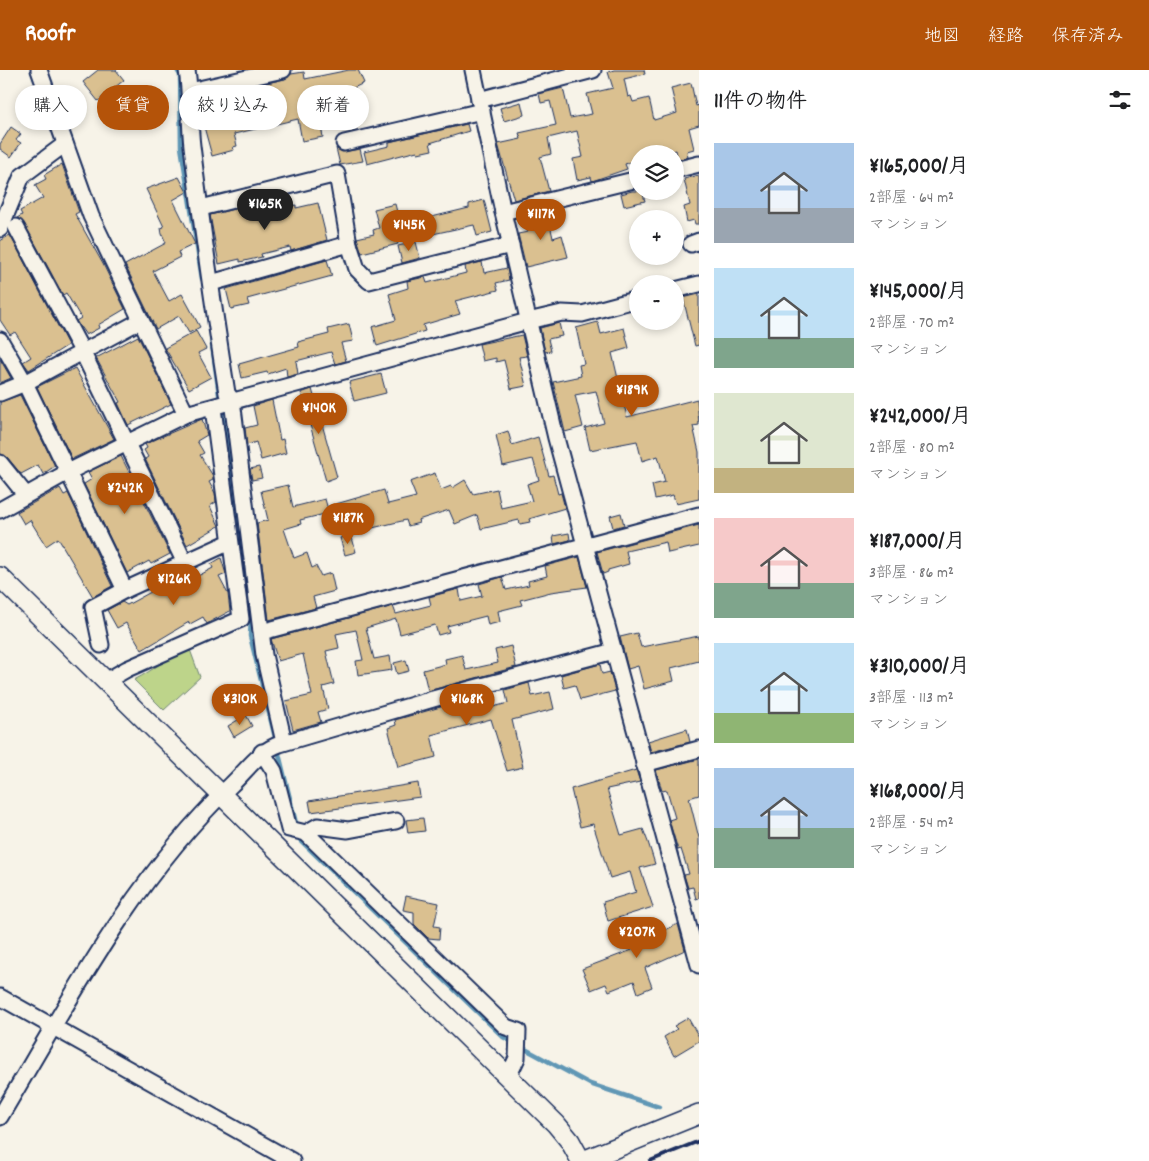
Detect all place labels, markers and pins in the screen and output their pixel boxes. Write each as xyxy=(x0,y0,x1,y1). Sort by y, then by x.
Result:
pin: ¥165K xyxy=(230,189,300,231)
pin: ¥117K xyxy=(506,198,576,241)
pin: ¥145K xyxy=(374,210,444,252)
pin: ¥189K xyxy=(597,374,667,417)
pin: ¥140K xyxy=(284,392,354,435)
pin: ¥242K xyxy=(90,472,160,515)
pin: ¥187K xyxy=(313,502,383,545)
pin: ¥126K xyxy=(139,564,209,606)
pin: ¥310K xyxy=(205,684,275,726)
pin: ¥168K xyxy=(432,684,502,726)
pin: ¥207K xyxy=(602,916,672,959)

